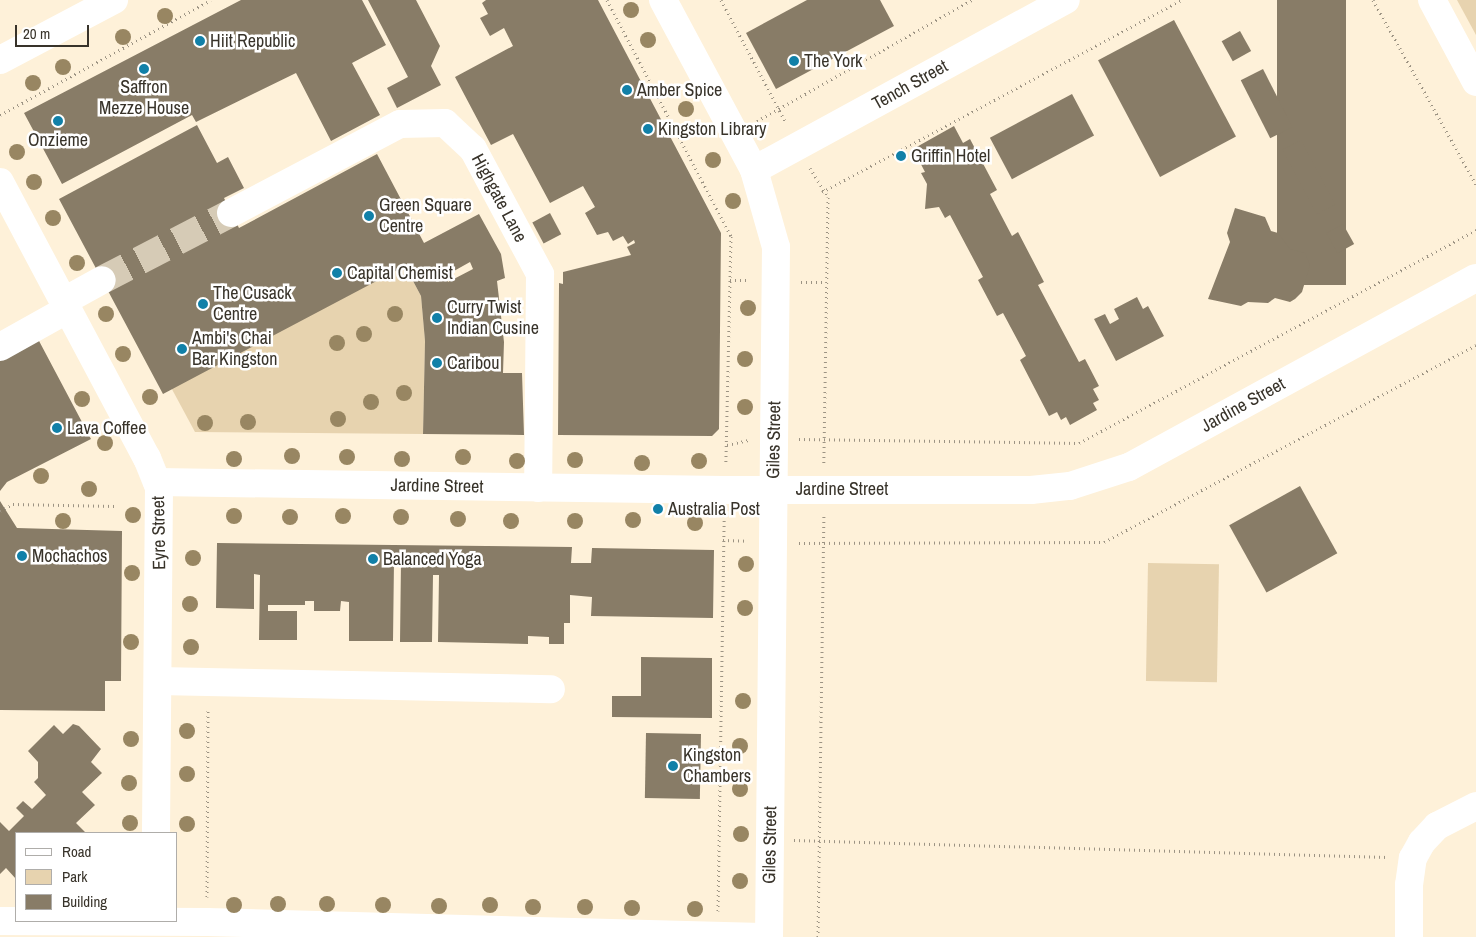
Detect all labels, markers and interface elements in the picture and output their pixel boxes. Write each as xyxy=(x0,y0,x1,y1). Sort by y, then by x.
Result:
scale bar xyxy=(18,15,91,47)
text: 20 m xyxy=(23,23,50,44)
place label: Hiit Republic xyxy=(210,30,295,52)
marker: Hiit Republic xyxy=(194,35,206,47)
place label: The York xyxy=(804,50,863,72)
marker: The York xyxy=(788,55,800,67)
street label: Tench Street xyxy=(869,55,951,115)
marker: Saffron Mezze House xyxy=(138,63,150,75)
place label: Saffron Mezze House xyxy=(99,77,189,120)
place label: Amber Spice xyxy=(637,79,722,101)
marker: Amber Spice xyxy=(621,84,633,96)
marker: Onzieme xyxy=(52,115,64,127)
place label: Kingston Library xyxy=(658,118,766,140)
marker: Kingston Library xyxy=(642,123,654,135)
place label: Onzieme xyxy=(28,129,88,151)
place label: Griffin Hotel xyxy=(911,145,990,167)
street label: Highgate Lane xyxy=(467,150,531,246)
marker: Griffin Hotel xyxy=(895,150,907,162)
place label: Green Square Centre xyxy=(379,195,472,238)
marker: Green Square Centre xyxy=(363,210,375,222)
place label: Capital Chemist xyxy=(347,262,453,284)
marker: Capital Chemist xyxy=(331,267,343,279)
place label: The Cusack Centre xyxy=(213,283,292,326)
place label: Curry Twist Indian Cusine xyxy=(447,297,539,340)
marker: The Cusack Centre xyxy=(197,298,209,310)
marker: Curry Twist Indian Cusine xyxy=(431,312,443,324)
place label: Ambi's Chai Bar Kingston xyxy=(192,328,277,370)
marker: Ambi's Chai Bar Kingston xyxy=(176,343,188,355)
place label: Caribou xyxy=(447,352,500,374)
marker: Caribou xyxy=(431,357,443,369)
street label: Jardine Street xyxy=(1197,373,1289,437)
street label: Giles Street xyxy=(763,401,785,479)
place label: Lava Coffee xyxy=(67,417,146,439)
marker: Lava Coffee xyxy=(51,422,63,434)
street label: Jardine Street xyxy=(390,474,484,498)
street label: Jardine Street xyxy=(796,478,888,500)
street label: Eyre Street xyxy=(148,496,170,570)
place label: Australia Post xyxy=(668,498,760,520)
marker: Australia Post xyxy=(652,503,664,515)
place label: Mochachos xyxy=(32,545,107,567)
place label: Balanced Yoga xyxy=(383,548,482,570)
marker: Mochachos xyxy=(16,550,28,562)
marker: Balanced Yoga xyxy=(367,553,379,565)
place label: Kingston Chambers xyxy=(683,745,751,788)
marker: Kingston Chambers xyxy=(667,760,679,772)
street label: Giles Street xyxy=(759,806,781,884)
legend xyxy=(15,832,178,922)
text: Road xyxy=(62,841,91,862)
text: Park xyxy=(62,866,87,887)
text: Building xyxy=(62,891,107,912)

